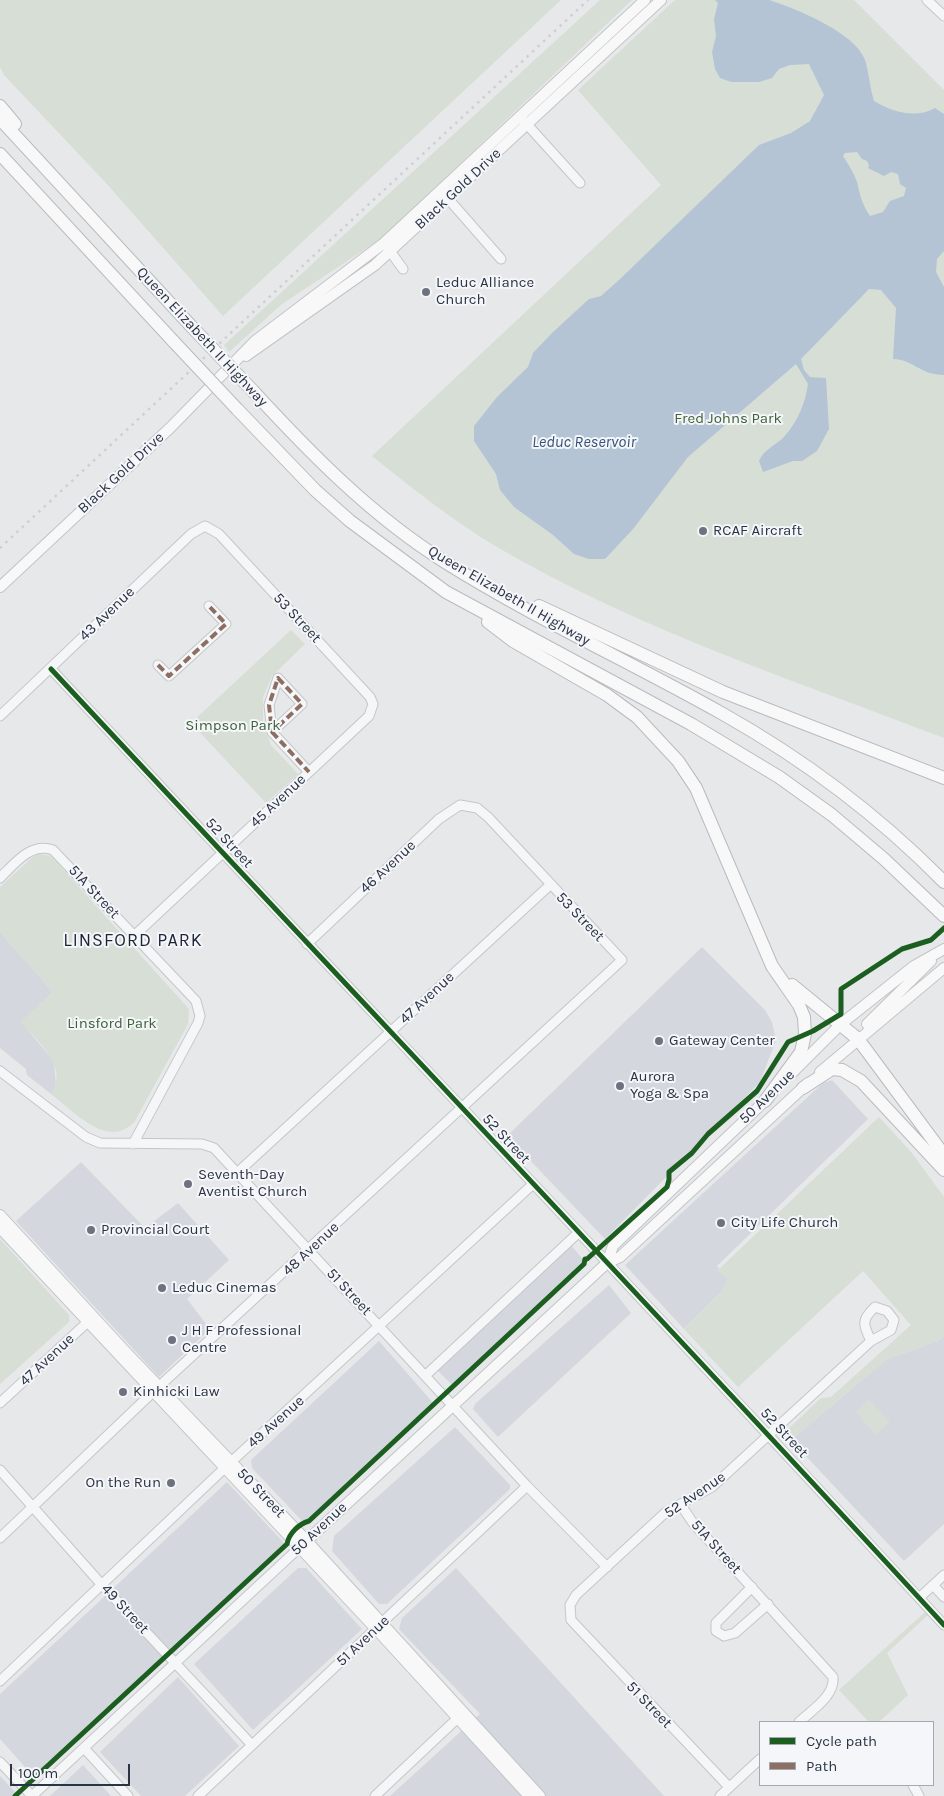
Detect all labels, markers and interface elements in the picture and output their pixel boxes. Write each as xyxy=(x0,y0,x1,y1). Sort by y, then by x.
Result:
street label: Black Gold Drive xyxy=(411,145,505,233)
street label: Queen Elizabeth II Highway xyxy=(133,263,271,411)
place label: Leduc Alliance Church xyxy=(436,274,534,309)
marker: Leduc Alliance Church xyxy=(420,286,432,298)
park label: Fred Johns Park xyxy=(674,410,782,428)
street label: Black Gold Drive xyxy=(74,429,168,517)
water label: Leduc Reservoir xyxy=(532,432,636,452)
place label: RCAF Aircraft xyxy=(713,522,802,540)
marker: RCAF Aircraft xyxy=(697,525,709,537)
street label: Queen Elizabeth II Highway xyxy=(425,542,593,650)
street label: 43 Avenue xyxy=(76,583,138,645)
street label: 53 Street xyxy=(269,589,325,647)
park label: Simpson Park xyxy=(185,717,281,735)
street label: 45 Avenue xyxy=(246,771,310,831)
street label: 52 Street xyxy=(201,814,257,872)
street label: 46 Avenue xyxy=(356,837,420,897)
street label: 51A Street xyxy=(65,861,123,923)
street label: 53 Street xyxy=(552,888,608,946)
district label: LINSFORD PARK xyxy=(62,930,204,952)
street label: 47 Avenue xyxy=(396,968,458,1028)
park label: Linsford Park xyxy=(67,1015,157,1033)
place label: Gateway Center xyxy=(669,1032,775,1050)
marker: Gateway Center xyxy=(653,1035,665,1047)
street label: 50 Avenue xyxy=(735,1066,799,1128)
place label: Aurora Yoga & Spa xyxy=(630,1068,709,1103)
marker: Aurora Yoga & Spa xyxy=(614,1080,626,1092)
street label: 52 Street xyxy=(478,1110,534,1168)
place label: Seventh-Day Aventist Church xyxy=(198,1166,307,1201)
marker: Seventh-Day Aventist Church xyxy=(182,1178,194,1190)
place label: City Life Church xyxy=(731,1214,838,1232)
marker: City Life Church xyxy=(715,1217,727,1229)
street label: 48 Avenue xyxy=(279,1218,343,1280)
place label: Provincial Court xyxy=(101,1221,210,1239)
marker: Provincial Court xyxy=(85,1224,97,1236)
street label: 51 Street xyxy=(323,1265,375,1319)
place label: Leduc Cinemas xyxy=(172,1279,277,1297)
marker: Leduc Cinemas xyxy=(156,1282,168,1294)
place label: J H F Professional Centre xyxy=(182,1322,301,1357)
street label: 47 Avenue xyxy=(16,1330,78,1390)
marker: J H F Professional Centre xyxy=(166,1334,178,1346)
place label: Kinhicki Law xyxy=(133,1383,220,1401)
marker: Kinhicki Law xyxy=(117,1386,129,1398)
street label: 49 Avenue xyxy=(244,1392,308,1452)
street label: 52 Street xyxy=(756,1404,812,1462)
street label: 50 Street xyxy=(233,1464,289,1522)
street label: 52 Avenue xyxy=(661,1468,729,1522)
place label: On the Run xyxy=(85,1474,161,1492)
marker: On the Run xyxy=(165,1477,177,1489)
street label: 50 Avenue xyxy=(287,1498,351,1560)
street label: 51A Street xyxy=(687,1516,745,1578)
street label: 49 Street xyxy=(97,1580,153,1638)
street label: 51 Avenue xyxy=(333,1612,393,1670)
street label: 51 Street xyxy=(622,1678,676,1732)
legend xyxy=(759,1721,934,1786)
text: Cycle path xyxy=(806,1732,877,1750)
scale bar xyxy=(12,1754,132,1786)
text: Path xyxy=(806,1757,837,1775)
text: 100 m xyxy=(18,1764,58,1782)

